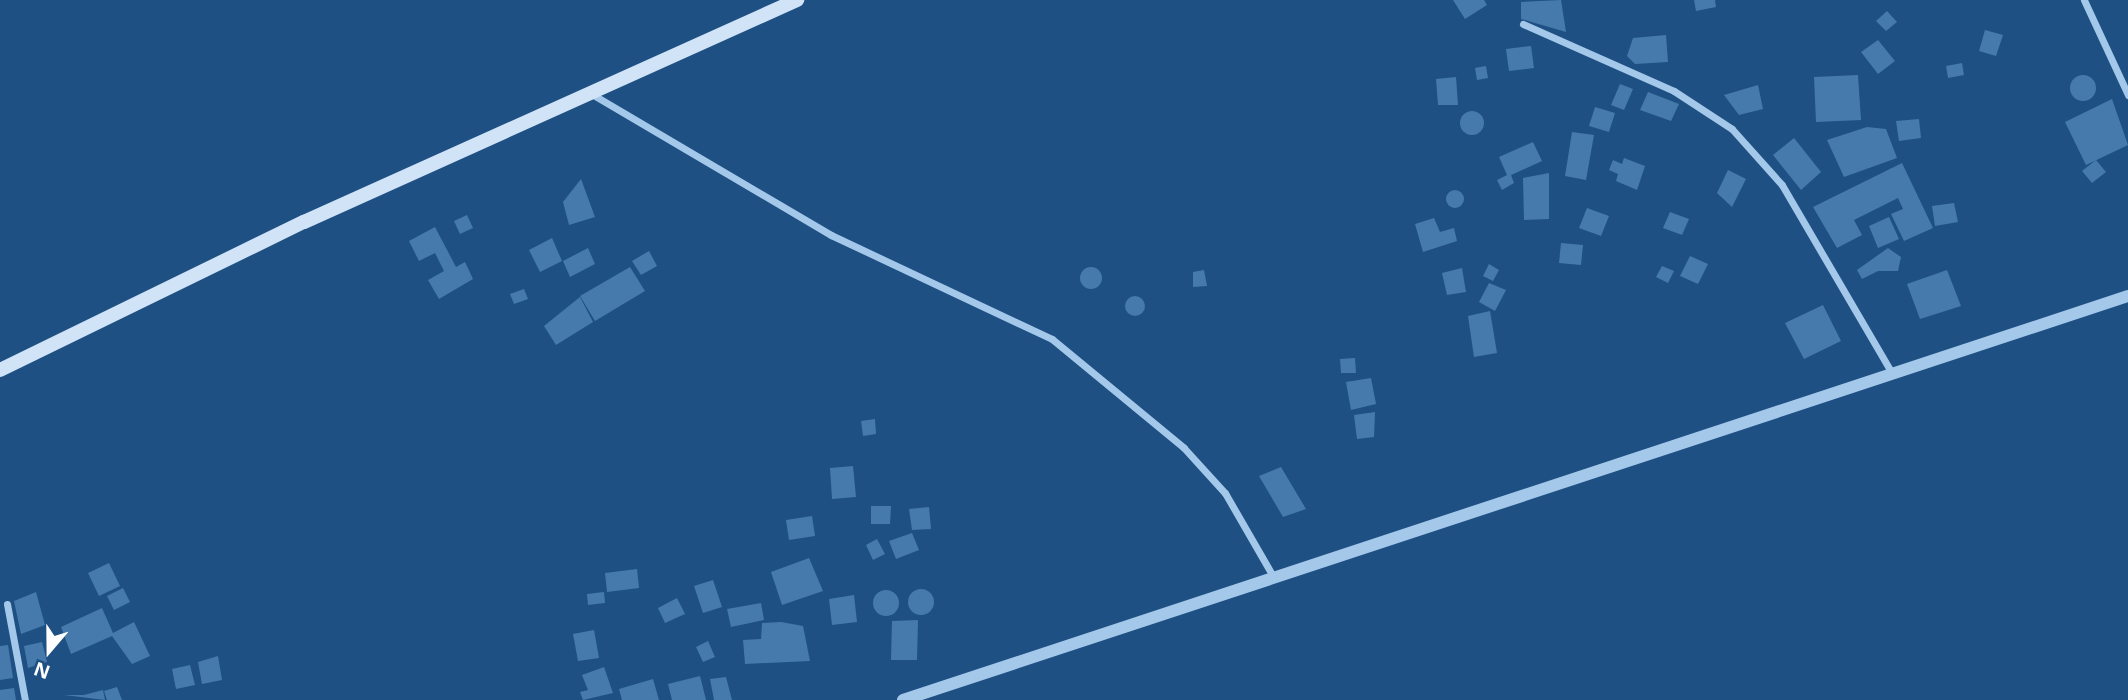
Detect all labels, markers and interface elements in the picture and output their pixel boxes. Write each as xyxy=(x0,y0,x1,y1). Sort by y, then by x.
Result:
north arrow xyxy=(14,616,84,686)
text: N xyxy=(30,656,54,686)

